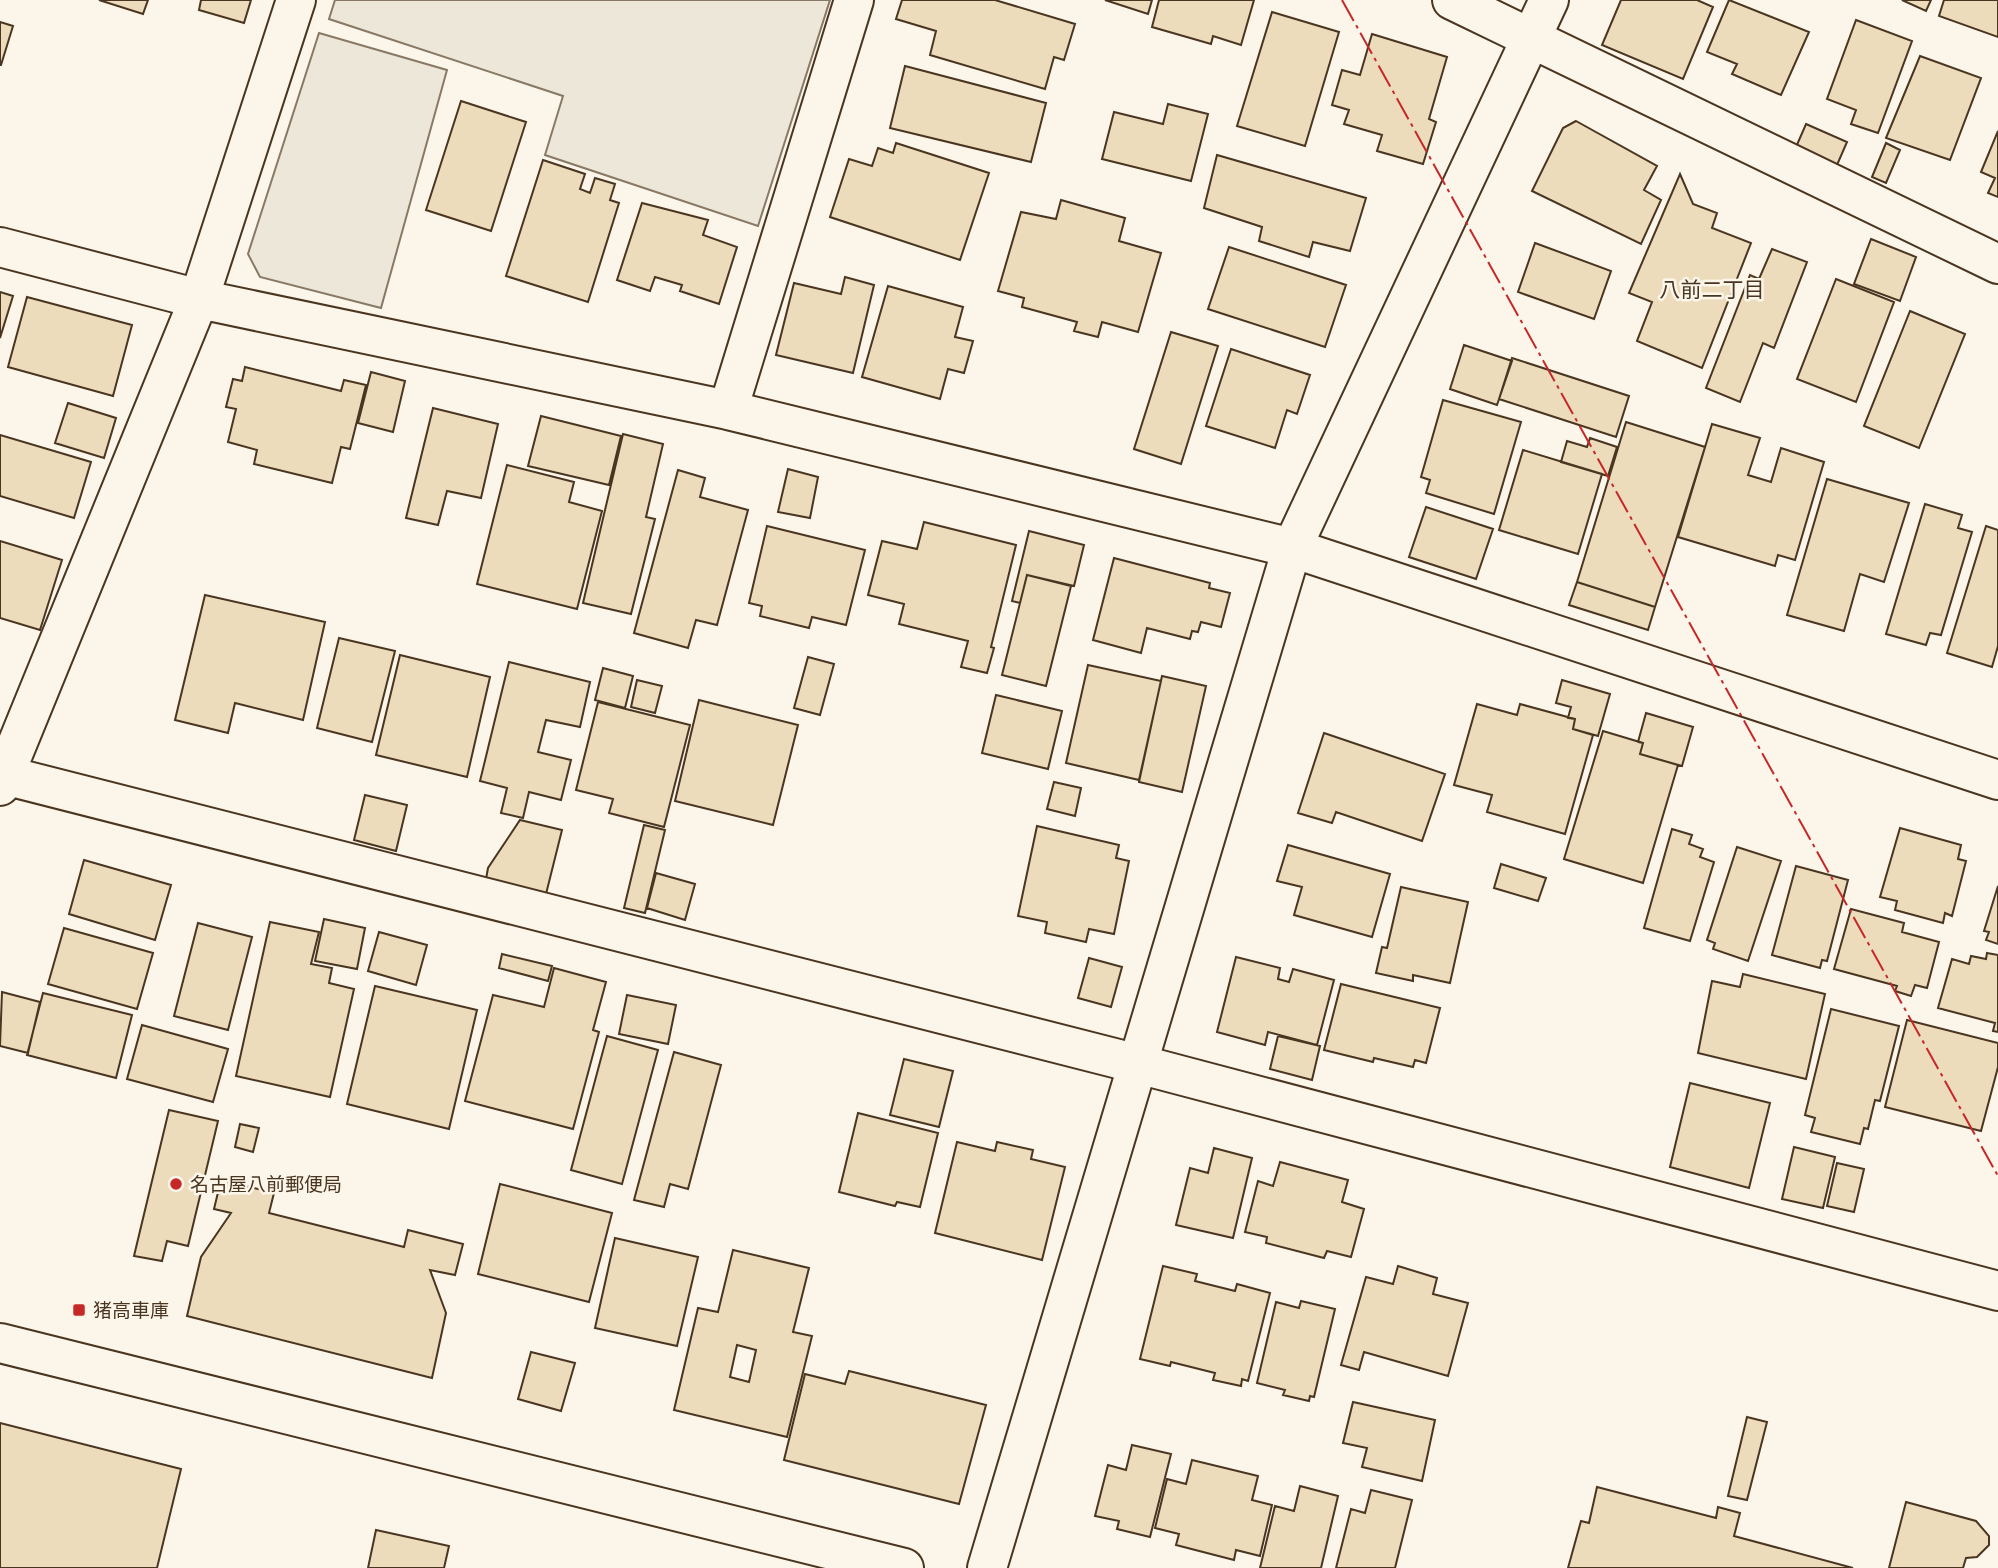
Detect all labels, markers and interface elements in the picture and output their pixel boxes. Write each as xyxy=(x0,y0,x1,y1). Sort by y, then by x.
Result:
district label: 八前二丁目 xyxy=(1660,275,1765,303)
place label: 名古屋八前郵便局 xyxy=(190,1171,342,1197)
marker: 名古屋八前郵便局 xyxy=(168,1176,184,1192)
place label: 猪高車庫 xyxy=(93,1297,169,1323)
marker: 猪高車庫 xyxy=(71,1302,87,1318)

